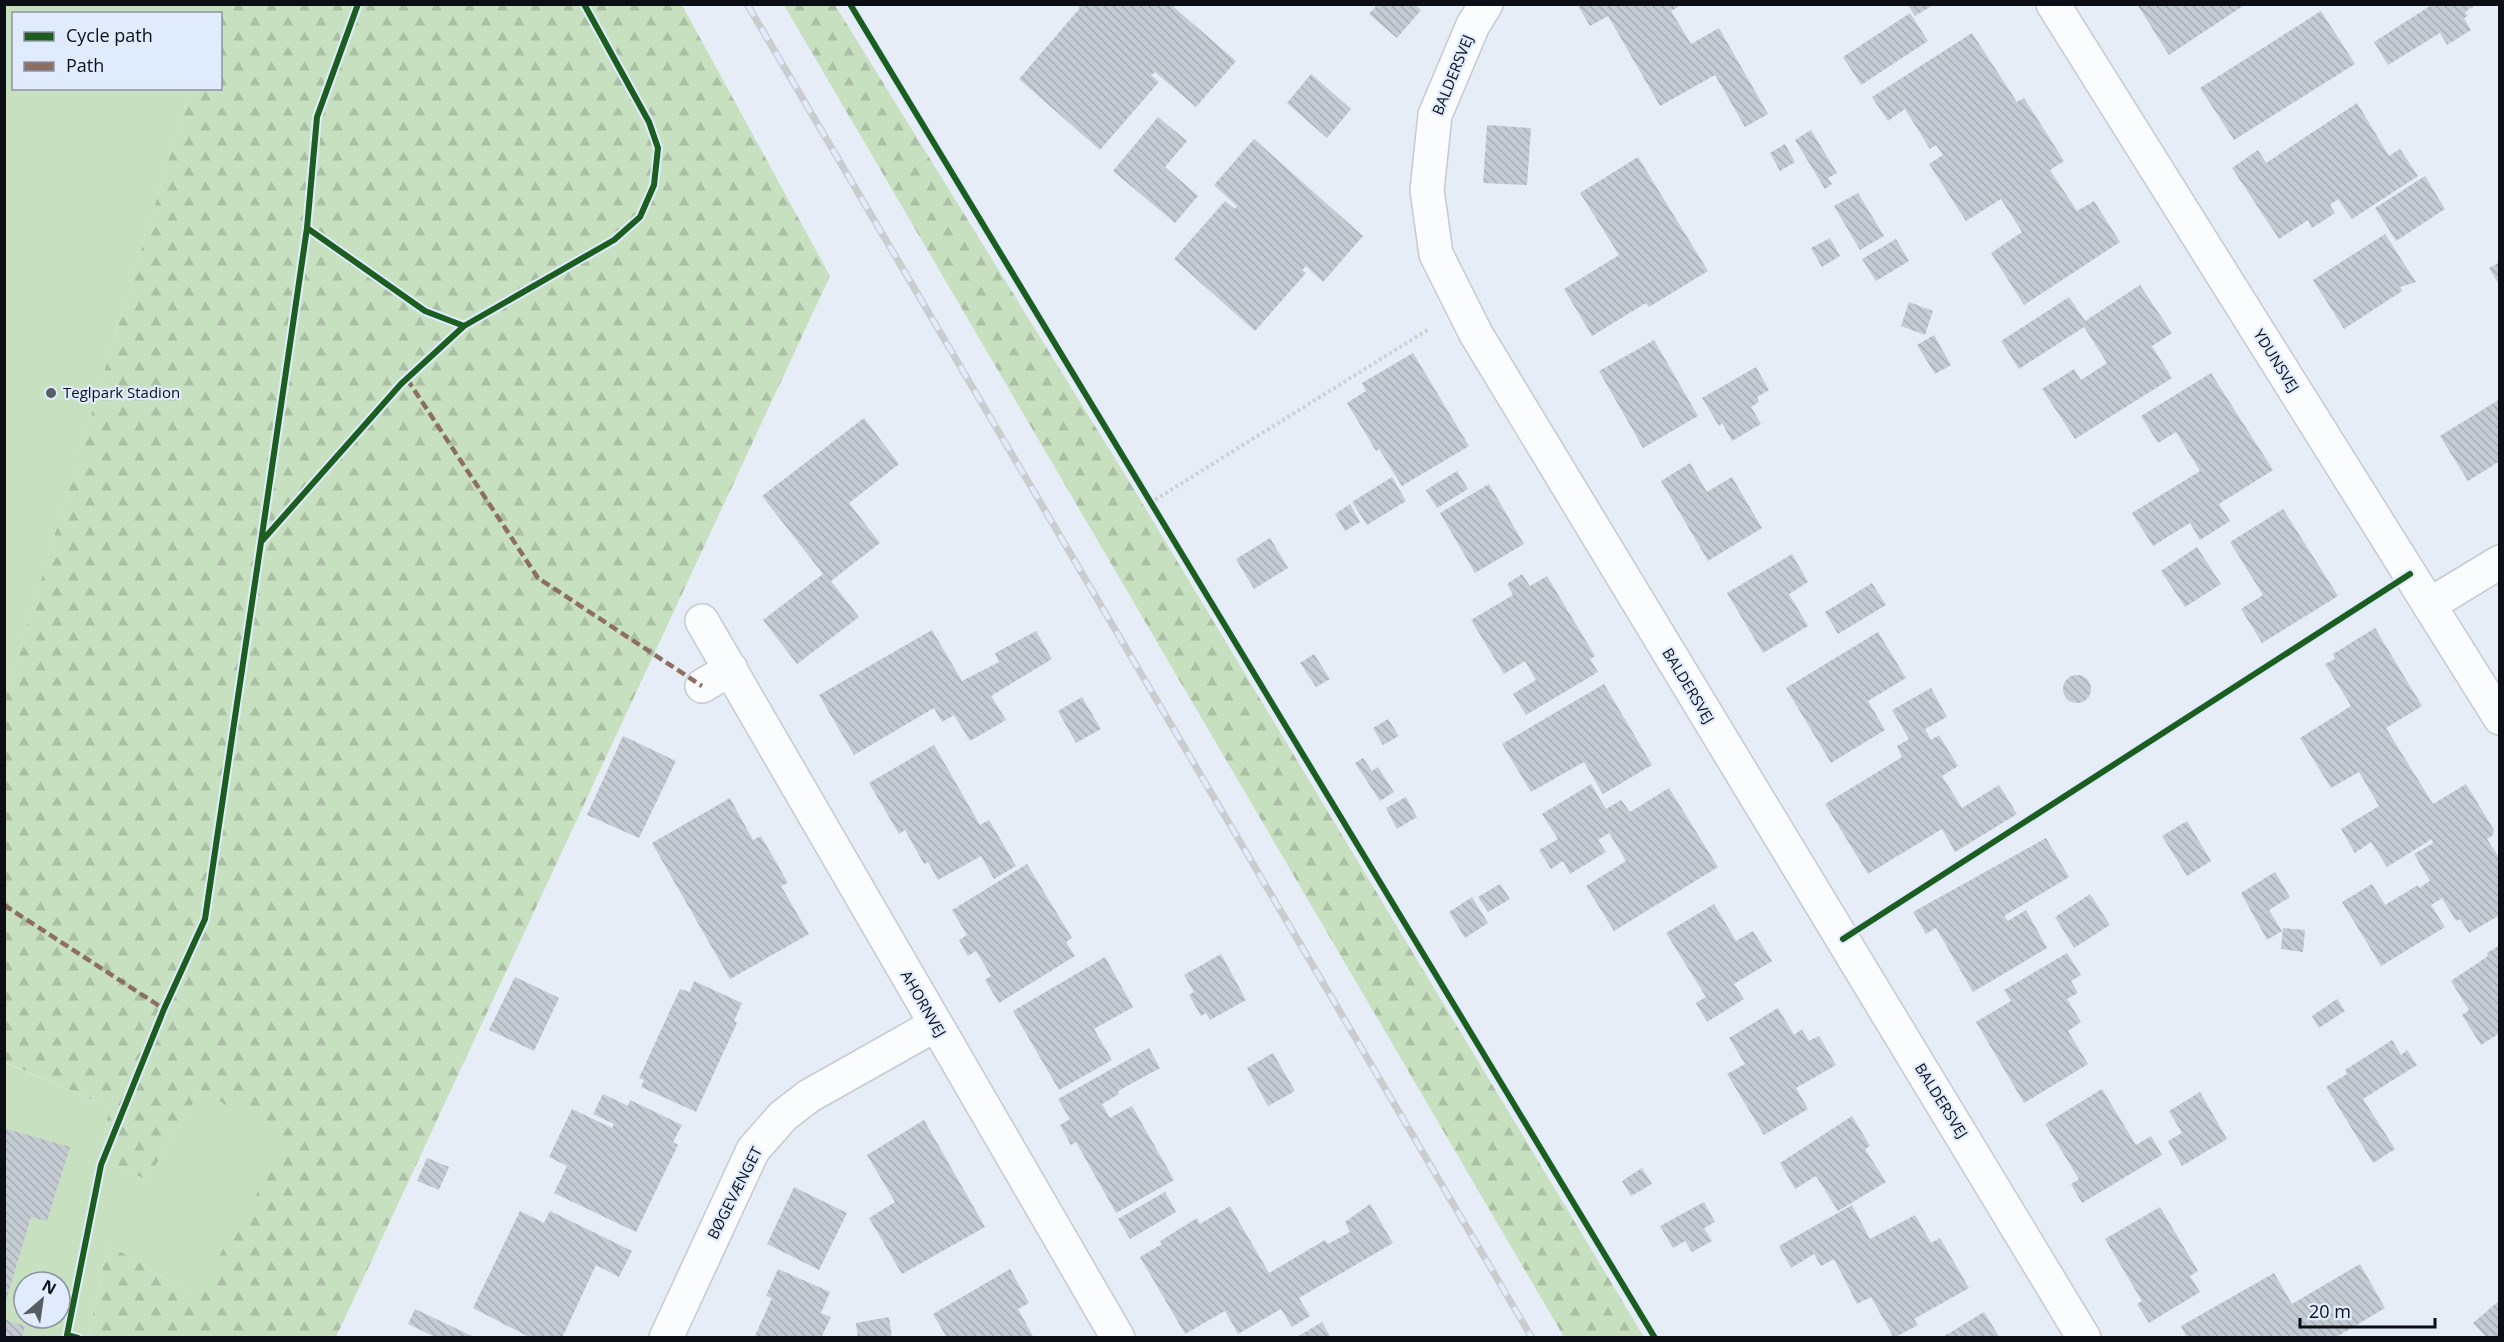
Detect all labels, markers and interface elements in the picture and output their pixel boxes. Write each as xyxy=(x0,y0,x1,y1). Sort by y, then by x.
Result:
legend xyxy=(12,12,222,90)
text: Cycle path xyxy=(66,23,153,47)
street label: BALDERSVEJ xyxy=(1427,31,1477,118)
text: Path xyxy=(66,53,104,77)
street label: YDUNSVEJ xyxy=(2250,325,2304,396)
place label: Teglpark Stadion xyxy=(63,382,180,402)
marker: Teglpark Stadion xyxy=(44,386,58,400)
street label: BALDERSVEJ xyxy=(1658,644,1719,727)
street label: AHORNVEJ xyxy=(897,966,951,1041)
street label: BALDERSVEJ xyxy=(1911,1059,1973,1142)
street label: BØGEVÆNGET xyxy=(702,1142,766,1242)
north arrow xyxy=(12,1270,72,1330)
text: N xyxy=(38,1274,60,1300)
scale bar xyxy=(2300,1291,2435,1329)
text: 20 m xyxy=(2309,1299,2351,1323)

